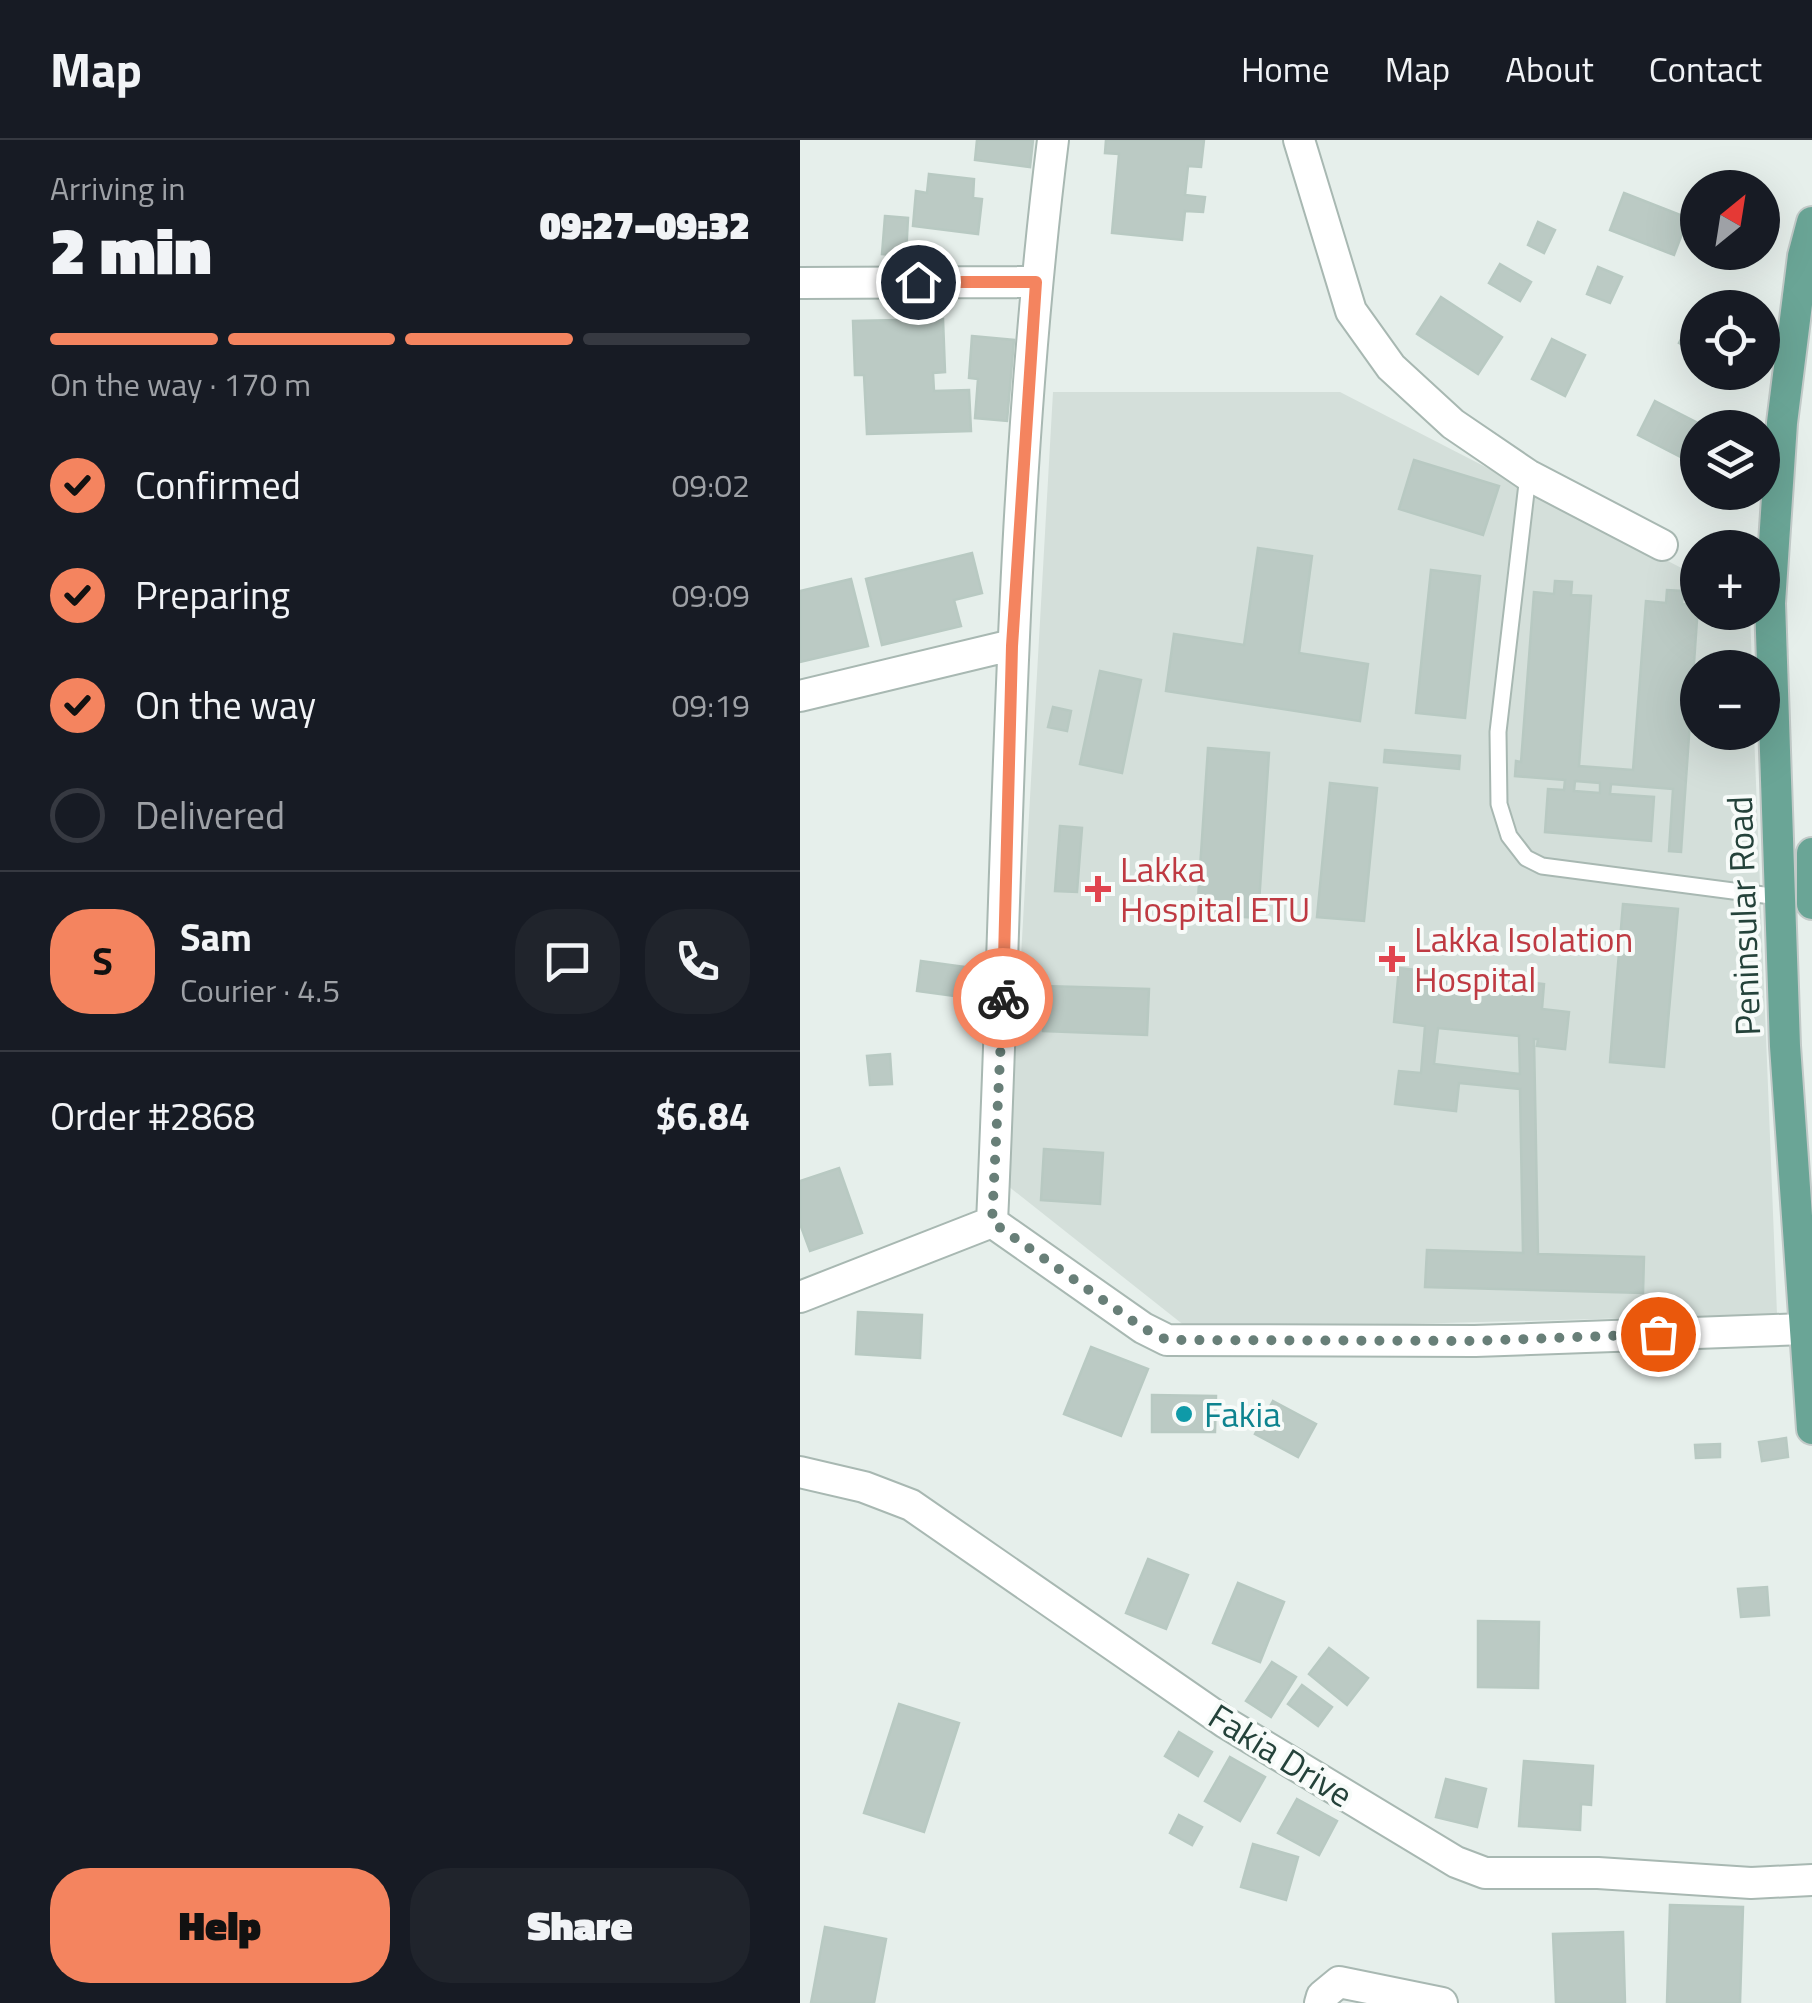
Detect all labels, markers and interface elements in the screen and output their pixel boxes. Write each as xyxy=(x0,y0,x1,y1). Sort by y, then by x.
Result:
text: Map xyxy=(50,33,142,106)
text: Home xyxy=(1241,42,1330,96)
text: Map xyxy=(1385,42,1450,96)
text: About xyxy=(1505,42,1594,96)
text: Contact xyxy=(1649,42,1762,96)
text: Arriving in xyxy=(50,164,186,212)
north arrow xyxy=(1680,170,1780,270)
map controls xyxy=(1680,170,1780,750)
text: 09:27–09:32 xyxy=(540,196,750,254)
text: 2 min xyxy=(50,200,211,299)
pin xyxy=(876,240,961,325)
icon: home xyxy=(891,255,946,310)
button: locate xyxy=(1680,290,1780,390)
text: On the way · 170 m xyxy=(50,360,311,408)
button: layers xyxy=(1680,410,1780,510)
text: Confirmed xyxy=(135,456,301,514)
icon: check xyxy=(50,458,105,513)
text: 09:02 xyxy=(671,461,750,509)
button: + xyxy=(1680,530,1780,630)
text: Preparing xyxy=(135,566,290,624)
icon: check xyxy=(50,568,105,623)
text: 09:09 xyxy=(671,571,750,619)
button: − xyxy=(1680,650,1780,750)
text: On the way xyxy=(135,676,316,734)
icon: check xyxy=(50,678,105,733)
text: 09:19 xyxy=(671,681,750,729)
text: Delivered xyxy=(135,786,285,844)
street label: Peninsular Road xyxy=(1712,795,1774,1037)
place label: Lakka Hospital ETU xyxy=(1120,842,1310,936)
marker: Lakka Hospital ETU xyxy=(1085,876,1111,902)
text: Sam xyxy=(180,908,252,966)
button: chat xyxy=(515,909,620,1014)
button: phone xyxy=(645,909,750,1014)
place label: Lakka Isolation Hospital xyxy=(1414,912,1633,1006)
text: S xyxy=(92,932,113,990)
marker: Lakka Isolation Hospital xyxy=(1379,946,1405,972)
courier xyxy=(953,948,1053,1048)
text: Courier · 4.5 xyxy=(180,966,340,1014)
icon: bike xyxy=(976,971,1031,1026)
text: Order #2868 xyxy=(50,1087,255,1145)
text: $6.84 xyxy=(655,1087,750,1145)
pin xyxy=(1616,1292,1701,1377)
icon: bag xyxy=(1631,1307,1686,1362)
place label: Fakia xyxy=(1204,1387,1281,1441)
marker: Fakia xyxy=(1173,1403,1195,1425)
street label: Fakia Drive xyxy=(1198,1689,1364,1821)
button: Help xyxy=(50,1868,390,1983)
button: Share xyxy=(410,1868,750,1983)

